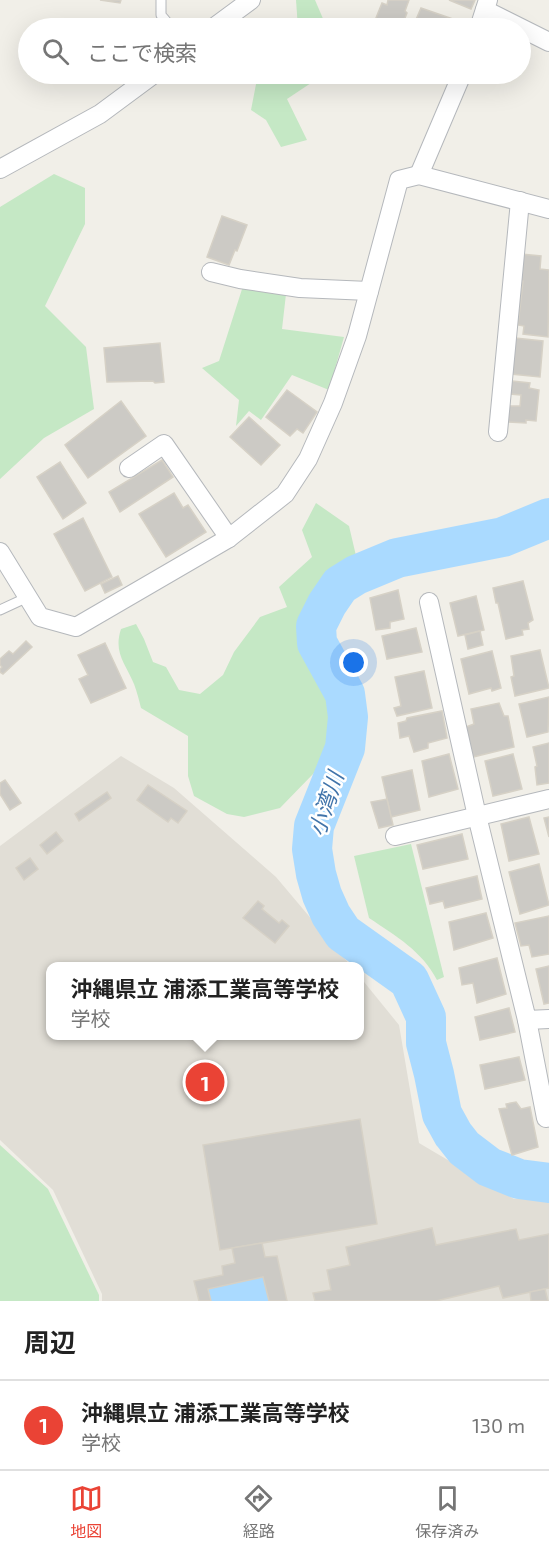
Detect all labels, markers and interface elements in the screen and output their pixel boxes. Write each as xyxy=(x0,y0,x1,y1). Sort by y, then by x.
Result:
search box xyxy=(18,18,531,84)
icon: search xyxy=(39,35,72,68)
text: ここで検索 xyxy=(87,39,197,65)
your location xyxy=(339,648,368,677)
water label: 小湾川 xyxy=(302,766,348,839)
popup xyxy=(46,962,364,1040)
text: 沖縄県立 浦添工業高等学校 xyxy=(71,975,339,1001)
text: 学校 xyxy=(71,1006,111,1030)
pin: 1 xyxy=(186,1060,224,1104)
text: 周辺 xyxy=(24,1326,76,1357)
text: 沖縄県立 浦添工業高等学校 xyxy=(81,1399,350,1425)
text: 1 xyxy=(39,1413,48,1437)
text: 130 m xyxy=(472,1413,525,1437)
text: 学校 xyxy=(81,1430,121,1454)
tab: 地図 xyxy=(70,1482,103,1542)
tab: 経路 xyxy=(242,1482,275,1542)
tab: 保存済み xyxy=(415,1482,479,1542)

